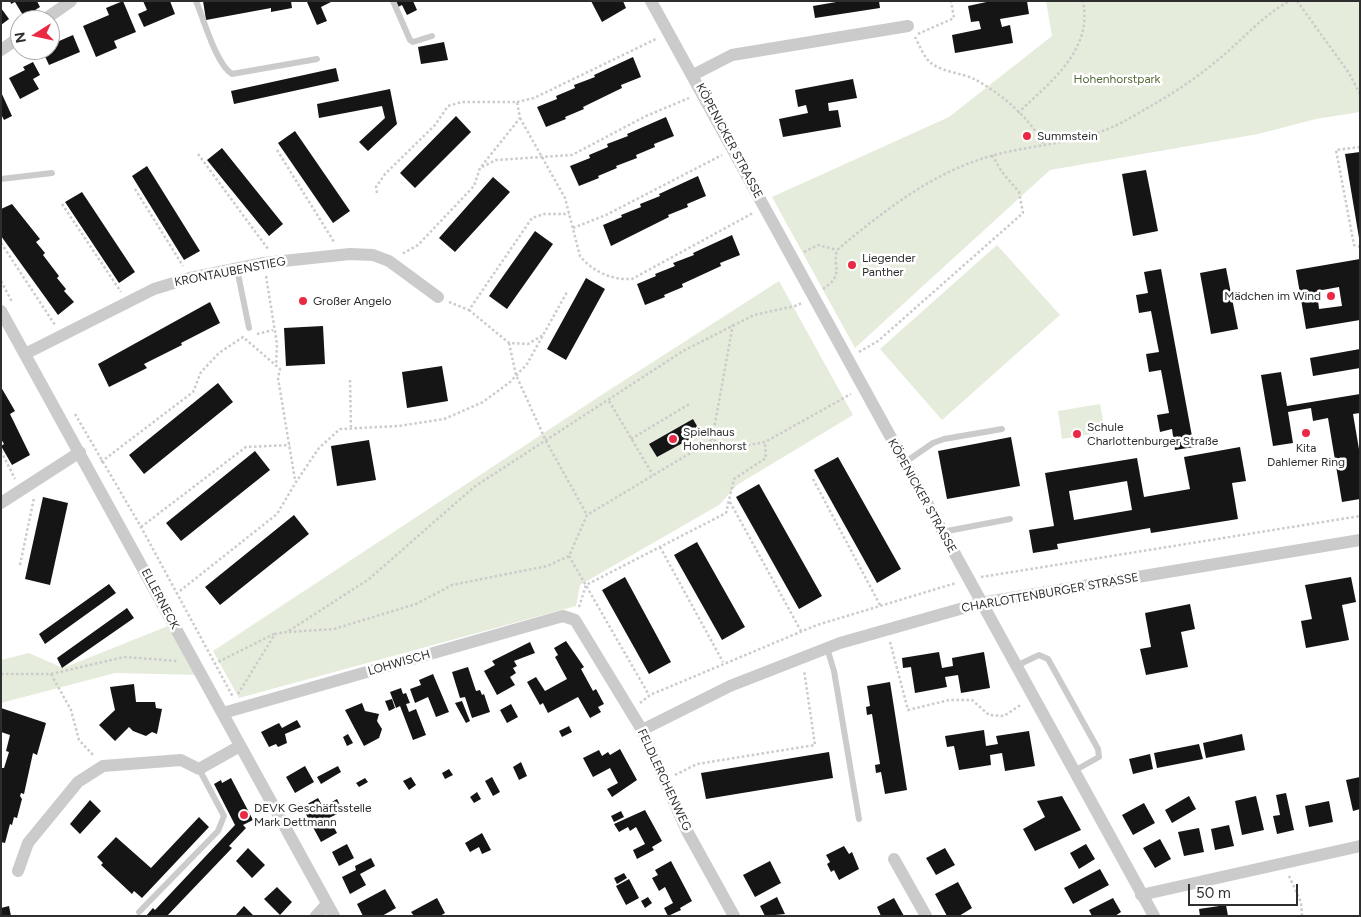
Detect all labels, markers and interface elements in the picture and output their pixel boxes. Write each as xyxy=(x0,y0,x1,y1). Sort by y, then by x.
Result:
north arrow xyxy=(10,10,60,60)
text: N xyxy=(11,31,30,44)
park label: Hohenhorstpark xyxy=(1074,72,1160,86)
street label: KÖPENICKER STRASSE xyxy=(693,81,765,201)
place label: Summstein xyxy=(1037,129,1098,143)
marker: Summstein xyxy=(1021,130,1033,142)
place label: Liegender Panther xyxy=(862,251,916,279)
street label: KRONTAUBENSTIEG xyxy=(173,254,287,290)
marker: Liegender Panther xyxy=(846,259,858,271)
place label: Mädchen im Wind xyxy=(1224,289,1321,303)
marker: Mädchen im Wind xyxy=(1325,290,1337,302)
place label: Großer Angelo xyxy=(313,294,391,308)
marker: Großer Angelo xyxy=(297,295,309,307)
place label: Schule Charlottenburger Straße xyxy=(1087,420,1218,448)
place label: Spielhaus Hohenhorst xyxy=(683,425,747,453)
marker: Kita Dahlemer Ring xyxy=(1300,427,1312,439)
marker: Schule Charlottenburger Straße xyxy=(1071,428,1083,440)
marker: Spielhaus Hohenhorst xyxy=(667,433,679,445)
street label: KÖPENICKER STRASSE xyxy=(885,436,959,556)
place label: Kita Dahlemer Ring xyxy=(1267,441,1345,469)
street label: ELLERNECK xyxy=(138,566,182,632)
street label: CHARLOTTENBURGER STRASSE xyxy=(960,570,1140,616)
street label: LOHWISCH xyxy=(366,647,432,679)
street label: FELDLERCHENWEG xyxy=(634,727,694,833)
place label: DEVK Geschäftsstelle Mark Dettmann xyxy=(254,801,372,829)
marker: DEVK Geschäftsstelle Mark Dettmann xyxy=(238,809,250,821)
scale bar xyxy=(1191,874,1301,906)
text: 50 m xyxy=(1196,884,1231,902)

